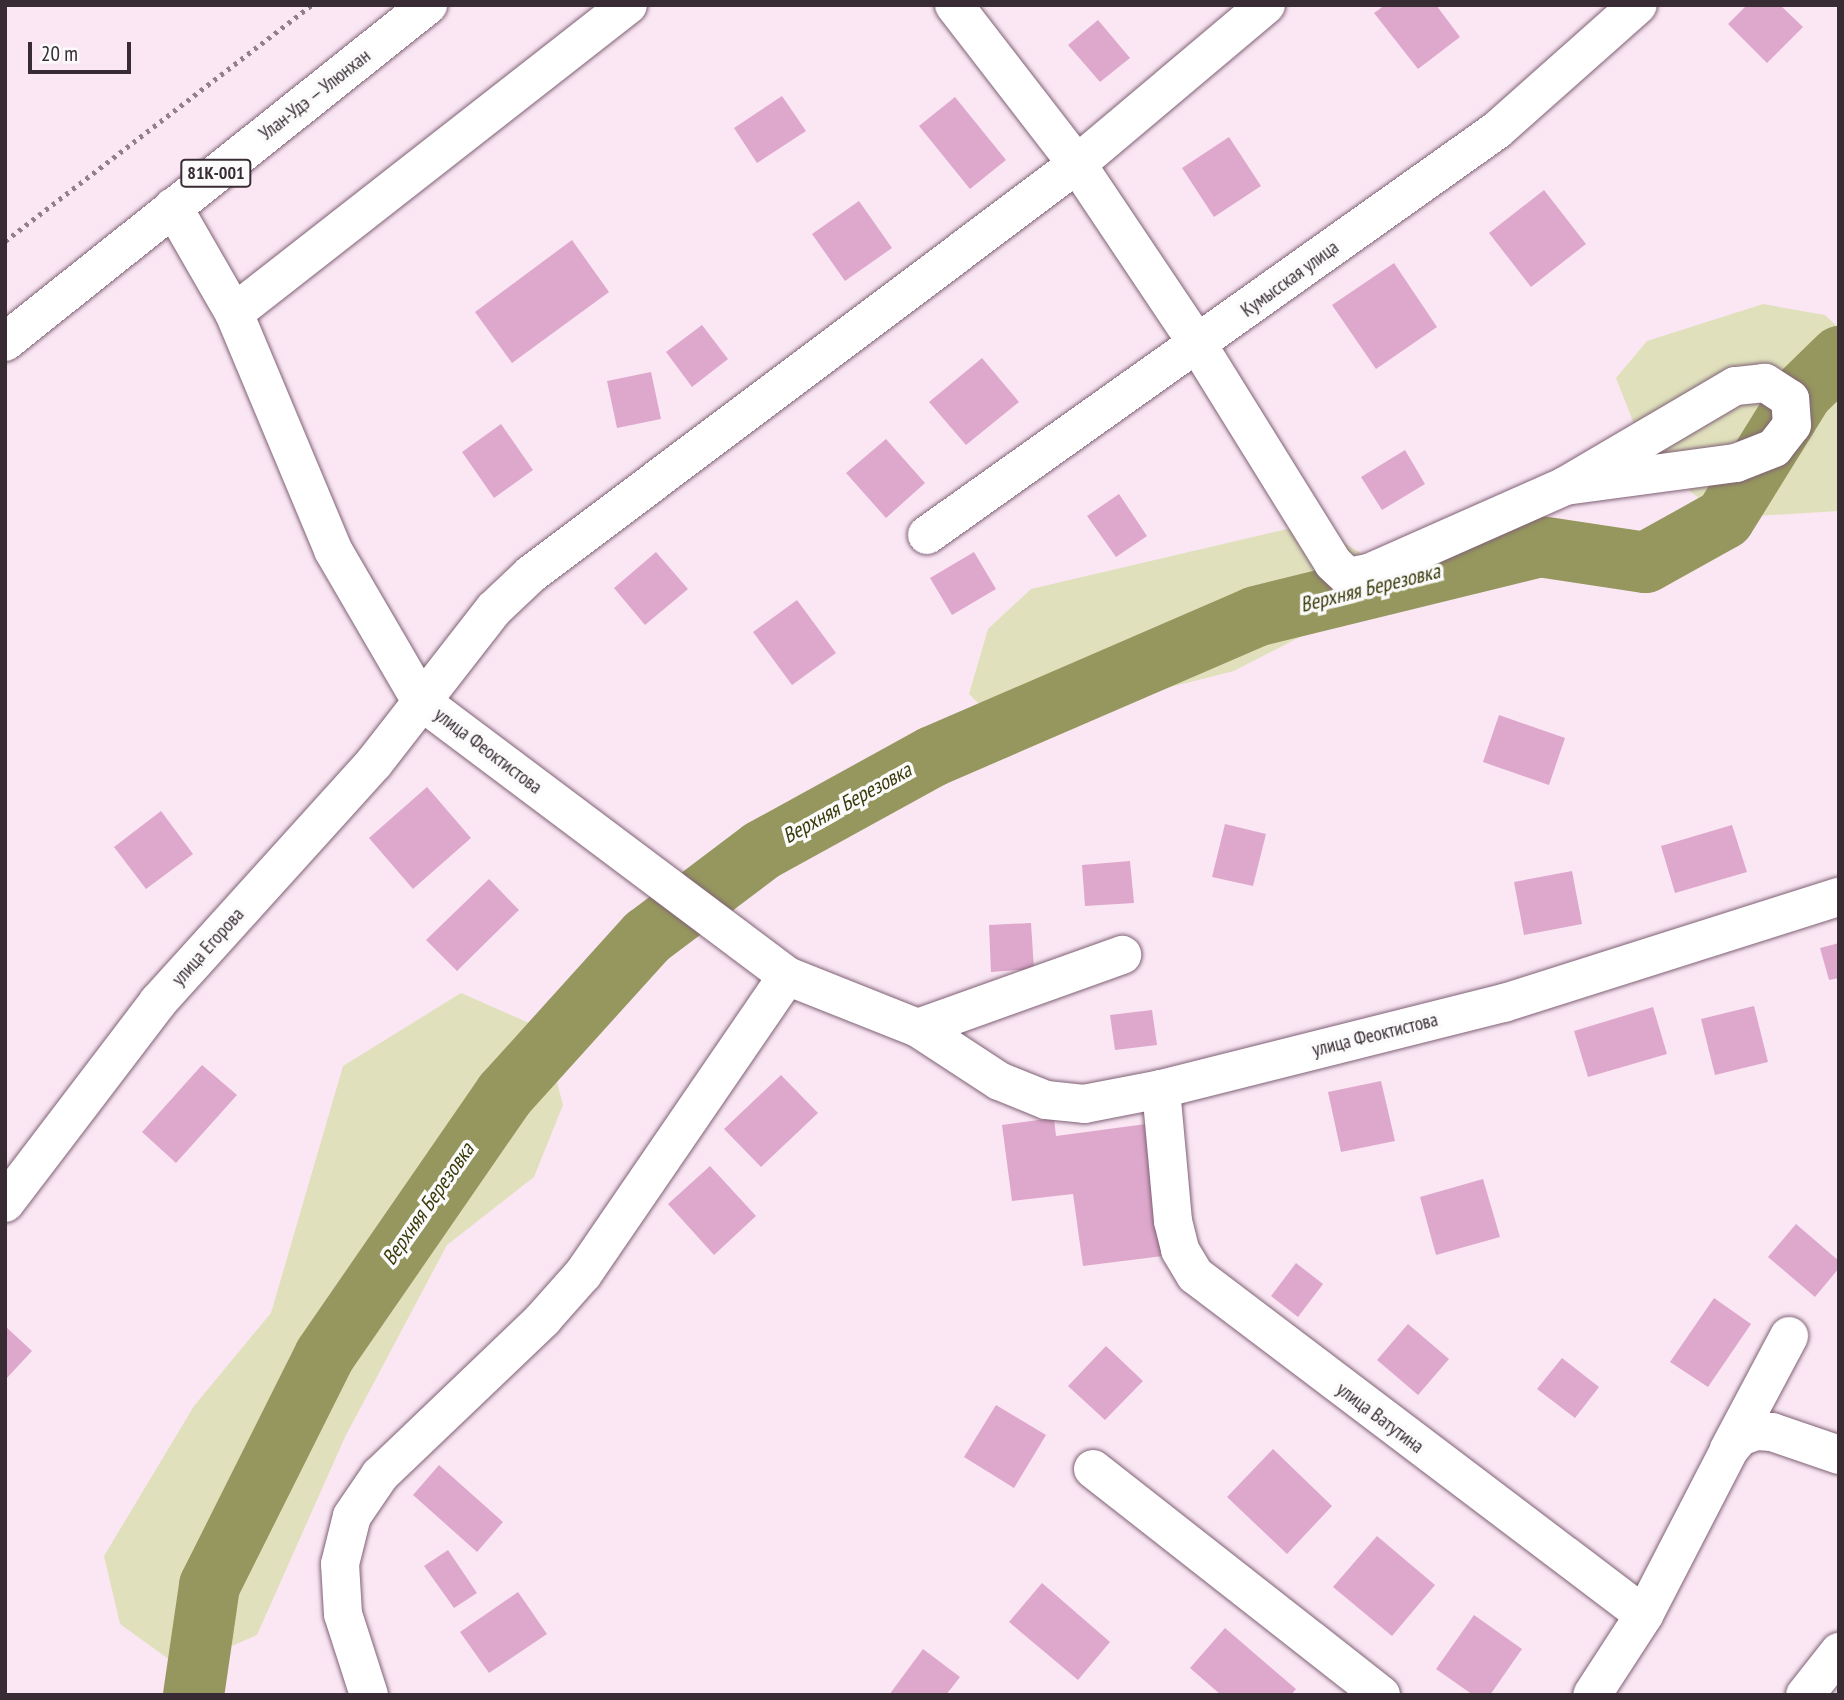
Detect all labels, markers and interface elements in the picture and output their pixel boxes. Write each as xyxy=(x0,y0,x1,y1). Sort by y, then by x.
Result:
scale bar xyxy=(32,28,135,72)
text: 20 m xyxy=(41,40,78,67)
street label: Улан-Удэ — Улюнхан xyxy=(254,44,376,146)
road number: 81К-001 xyxy=(179,158,253,188)
street label: Кумысская улица xyxy=(1237,236,1343,322)
water label: Верхняя Березовка xyxy=(1298,558,1442,618)
street label: улица Феоктистова xyxy=(430,703,546,799)
water label: Верхняя Березовка xyxy=(778,757,916,849)
street label: улица Егорова xyxy=(167,904,249,990)
street label: улица Феоктистова xyxy=(1310,1008,1440,1062)
water label: Верхняя Березовка xyxy=(377,1138,479,1270)
street label: улица Ватутина xyxy=(1332,1378,1428,1458)

